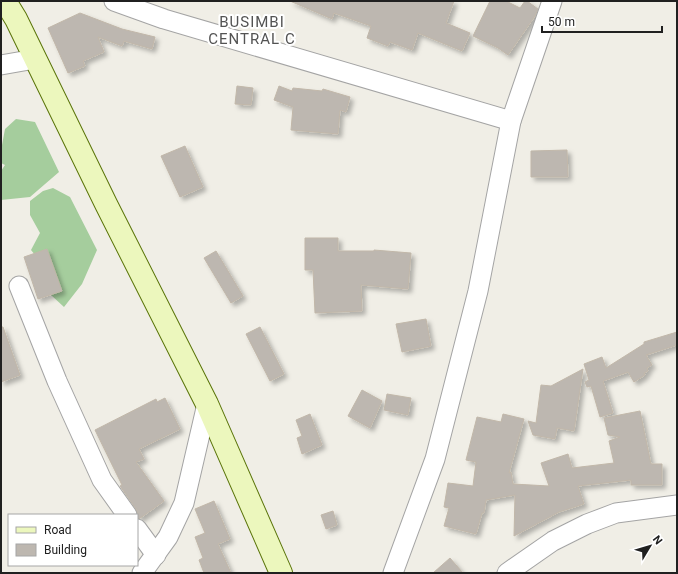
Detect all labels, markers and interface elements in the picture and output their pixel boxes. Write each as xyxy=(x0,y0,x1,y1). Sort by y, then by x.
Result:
scale bar xyxy=(542,8,662,34)
district label: BUSIMBI CENTRAL C xyxy=(208,13,296,48)
text: 50 m xyxy=(548,15,575,29)
legend xyxy=(8,514,138,566)
text: Road xyxy=(44,523,72,537)
north arrow xyxy=(630,526,670,566)
text: N xyxy=(650,533,665,547)
text: Building xyxy=(44,543,87,557)

